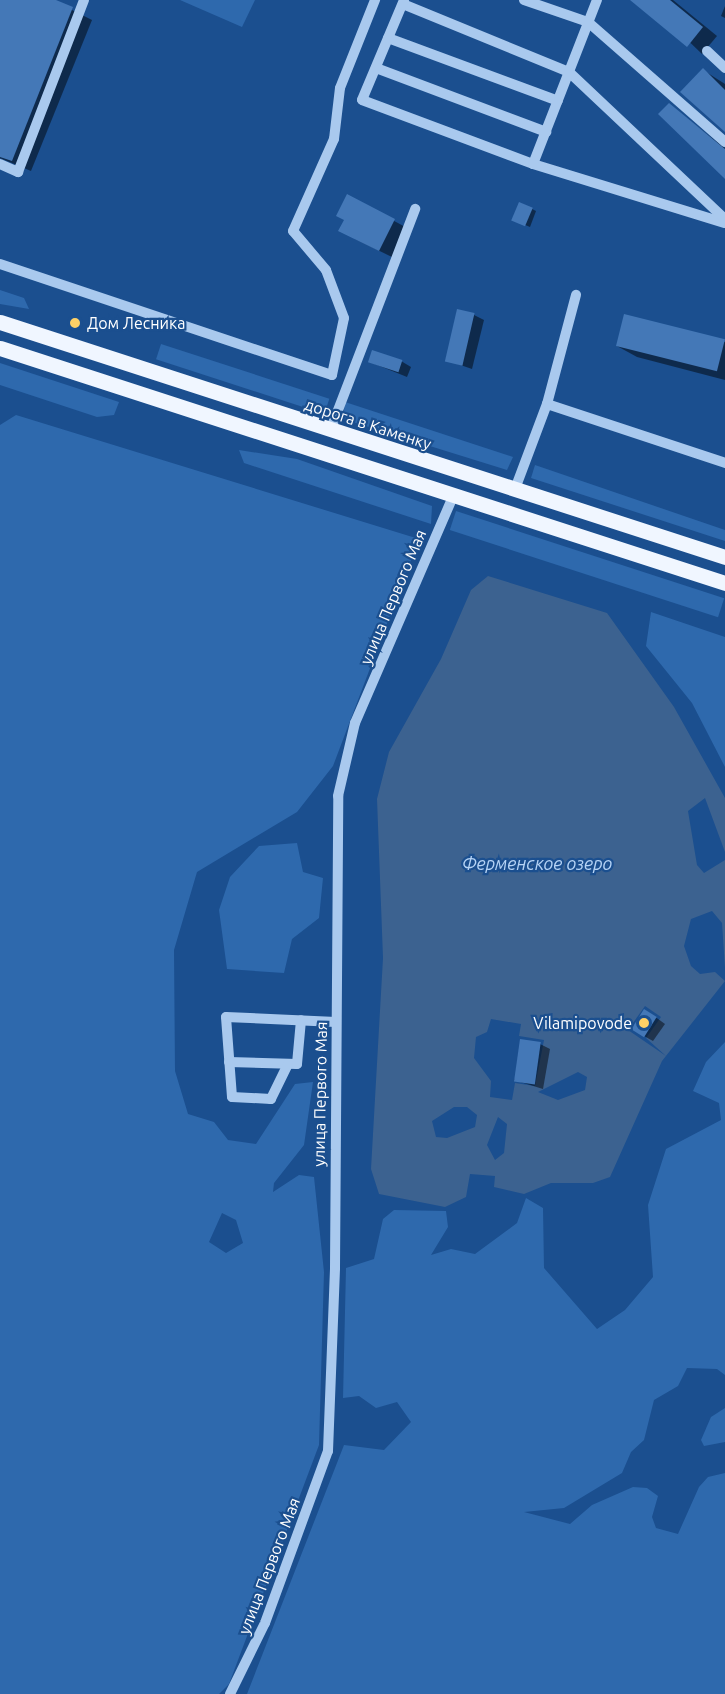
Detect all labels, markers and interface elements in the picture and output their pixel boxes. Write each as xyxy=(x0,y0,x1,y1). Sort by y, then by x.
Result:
place label: Дом Лесника xyxy=(87,313,185,333)
marker: Дом Лесника xyxy=(68,316,82,330)
street label: дорога в Каменку xyxy=(302,394,434,454)
street label: улица Первого Мая xyxy=(356,526,430,668)
water label: Ферменское озеро xyxy=(462,852,612,874)
place label: Vilamipovode xyxy=(533,1013,632,1033)
marker: Vilamipovode xyxy=(637,1016,651,1030)
street label: улица Первого Мая xyxy=(309,1021,331,1167)
street label: улица Первого Мая xyxy=(234,1495,304,1637)

